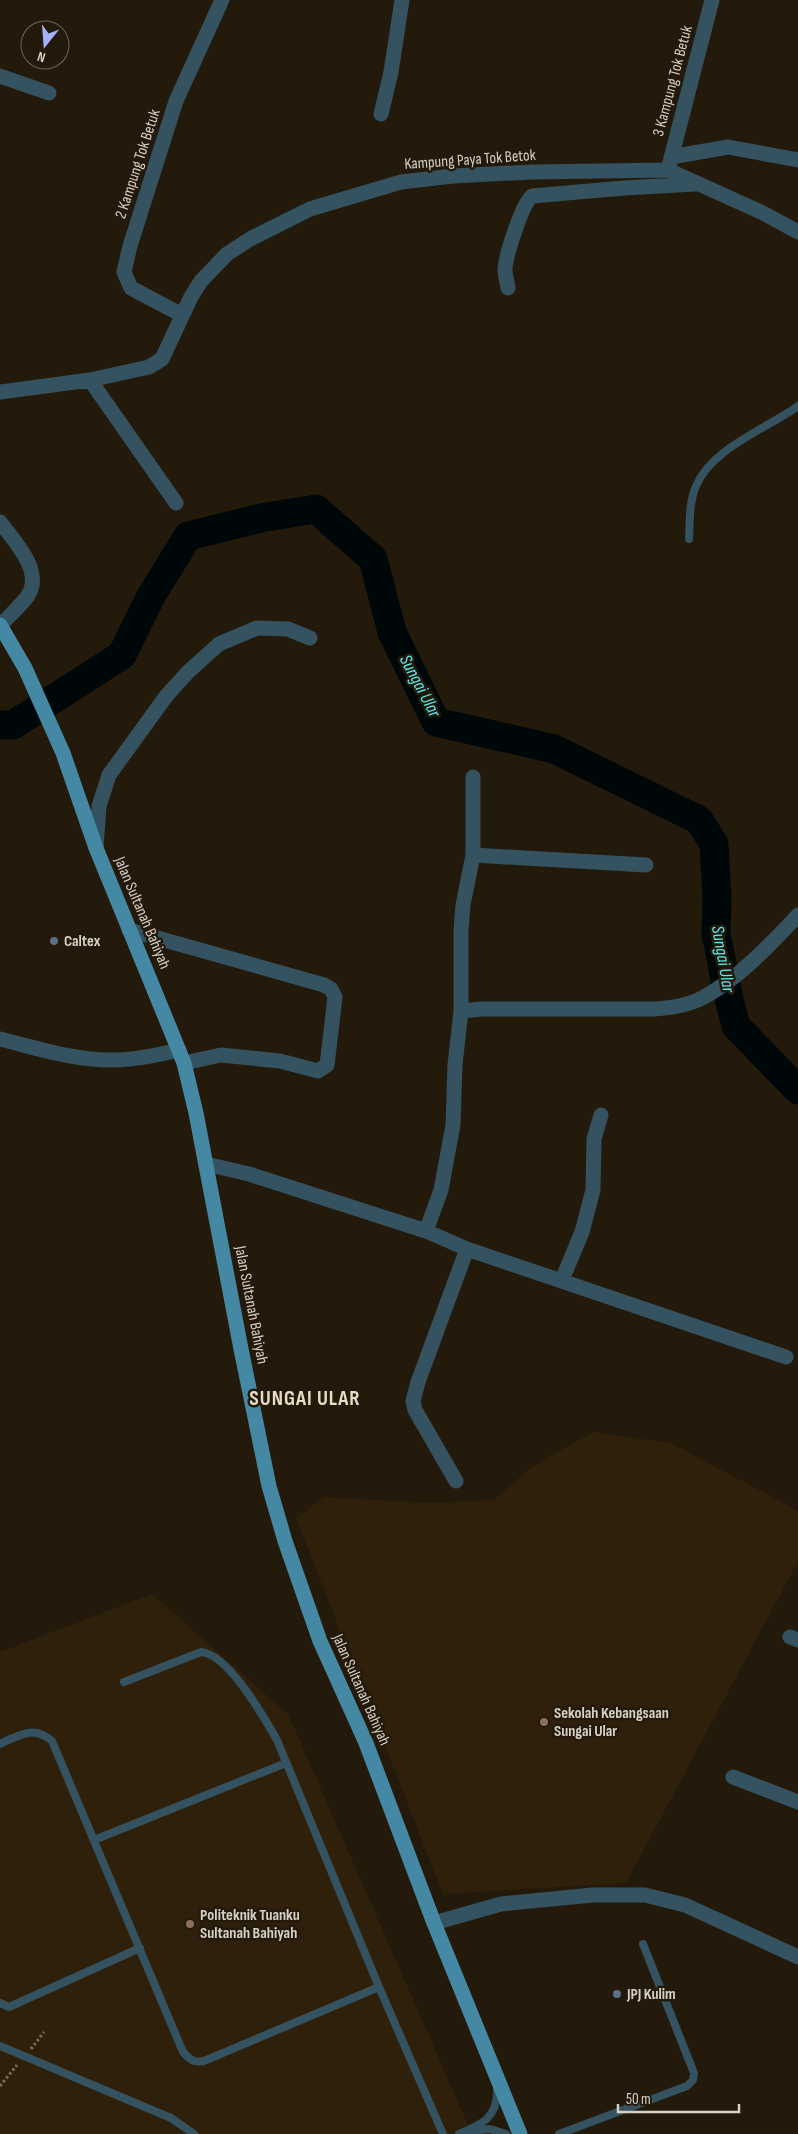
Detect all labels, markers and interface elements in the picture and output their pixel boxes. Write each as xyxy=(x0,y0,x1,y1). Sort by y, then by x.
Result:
north arrow xyxy=(20,20,70,70)
street label: 3 Kampung Tok Betuk xyxy=(649,24,697,138)
text: N xyxy=(35,48,47,66)
street label: 2 Kampung Tok Betuk xyxy=(111,107,165,221)
street label: Kampung Paya Tok Betok xyxy=(404,146,536,174)
water label: Sungai Ular xyxy=(395,651,446,722)
street label: Jalan Sultanah Bahiyah xyxy=(109,853,174,972)
water label: Sungai Ular xyxy=(707,924,739,995)
place label: Caltex xyxy=(64,932,101,951)
marker: Caltex xyxy=(48,935,60,947)
street label: Jalan Sultanah Bahiyah xyxy=(230,1243,272,1366)
district label: SUNGAI ULAR xyxy=(249,1386,361,1411)
street label: Jalan Sultanah Bahiyah xyxy=(328,1630,394,1749)
place label: Sekolah Kebangsaan Sungai Ular xyxy=(554,1704,669,1741)
marker: Sekolah Kebangsaan Sungai Ular xyxy=(538,1716,550,1728)
place label: Politeknik Tuanku Sultanah Bahiyah xyxy=(200,1906,300,1943)
marker: Politeknik Tuanku Sultanah Bahiyah xyxy=(184,1918,196,1930)
place label: JPJ Kulim xyxy=(626,1985,676,2004)
marker: JPJ Kulim xyxy=(611,1988,623,2000)
scale bar xyxy=(618,2082,739,2114)
text: 50 m xyxy=(626,2090,651,2109)

